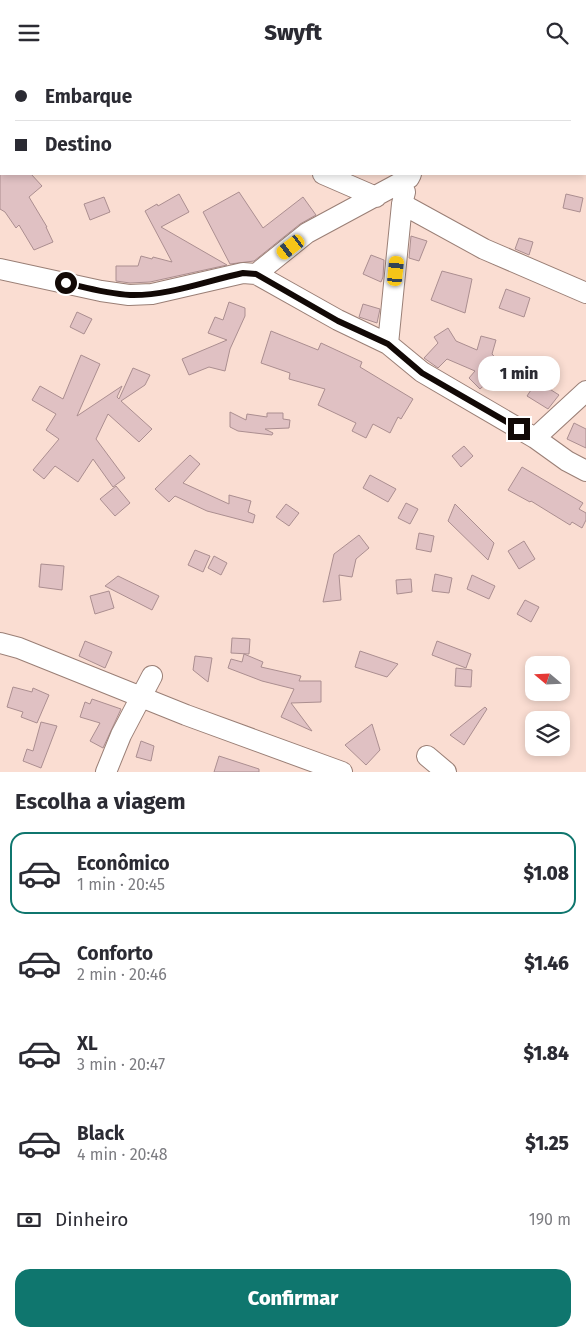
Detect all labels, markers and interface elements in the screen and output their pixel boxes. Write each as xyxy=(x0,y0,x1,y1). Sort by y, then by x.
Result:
icon: menu xyxy=(15,19,43,47)
text: Swyft xyxy=(264,19,322,46)
icon: search xyxy=(543,19,571,47)
text: Embarque xyxy=(45,85,132,108)
text: Destino xyxy=(45,133,112,156)
car xyxy=(274,232,307,262)
car xyxy=(386,255,405,287)
route start xyxy=(55,272,77,294)
callout: 1 min xyxy=(478,357,560,391)
text: 1 min xyxy=(500,364,538,383)
route end xyxy=(508,418,530,440)
north arrow xyxy=(525,656,570,701)
map controls xyxy=(525,656,570,756)
button: layers xyxy=(525,711,570,756)
text: Escolha a viagem xyxy=(15,788,186,815)
icon: car xyxy=(17,851,62,896)
text: Econômico xyxy=(77,852,170,875)
text: $1.08 xyxy=(523,862,569,885)
text: 1 min · 20:45 xyxy=(77,875,165,894)
icon: car xyxy=(17,941,62,986)
text: Conforto xyxy=(77,942,153,965)
text: $1.46 xyxy=(524,952,569,975)
text: 2 min · 20:46 xyxy=(77,965,167,984)
icon: car xyxy=(17,1031,62,1076)
text: XL xyxy=(77,1032,98,1055)
text: $1.84 xyxy=(523,1042,569,1065)
text: 3 min · 20:47 xyxy=(77,1055,165,1074)
icon: car xyxy=(17,1121,62,1166)
text: Black xyxy=(77,1122,124,1145)
text: $1.25 xyxy=(525,1132,569,1155)
text: 4 min · 20:48 xyxy=(77,1145,168,1164)
icon: cash xyxy=(15,1206,43,1234)
text: Dinheiro xyxy=(55,1208,128,1231)
text: 190 m xyxy=(529,1210,571,1229)
button: Confirmar xyxy=(15,1269,571,1327)

